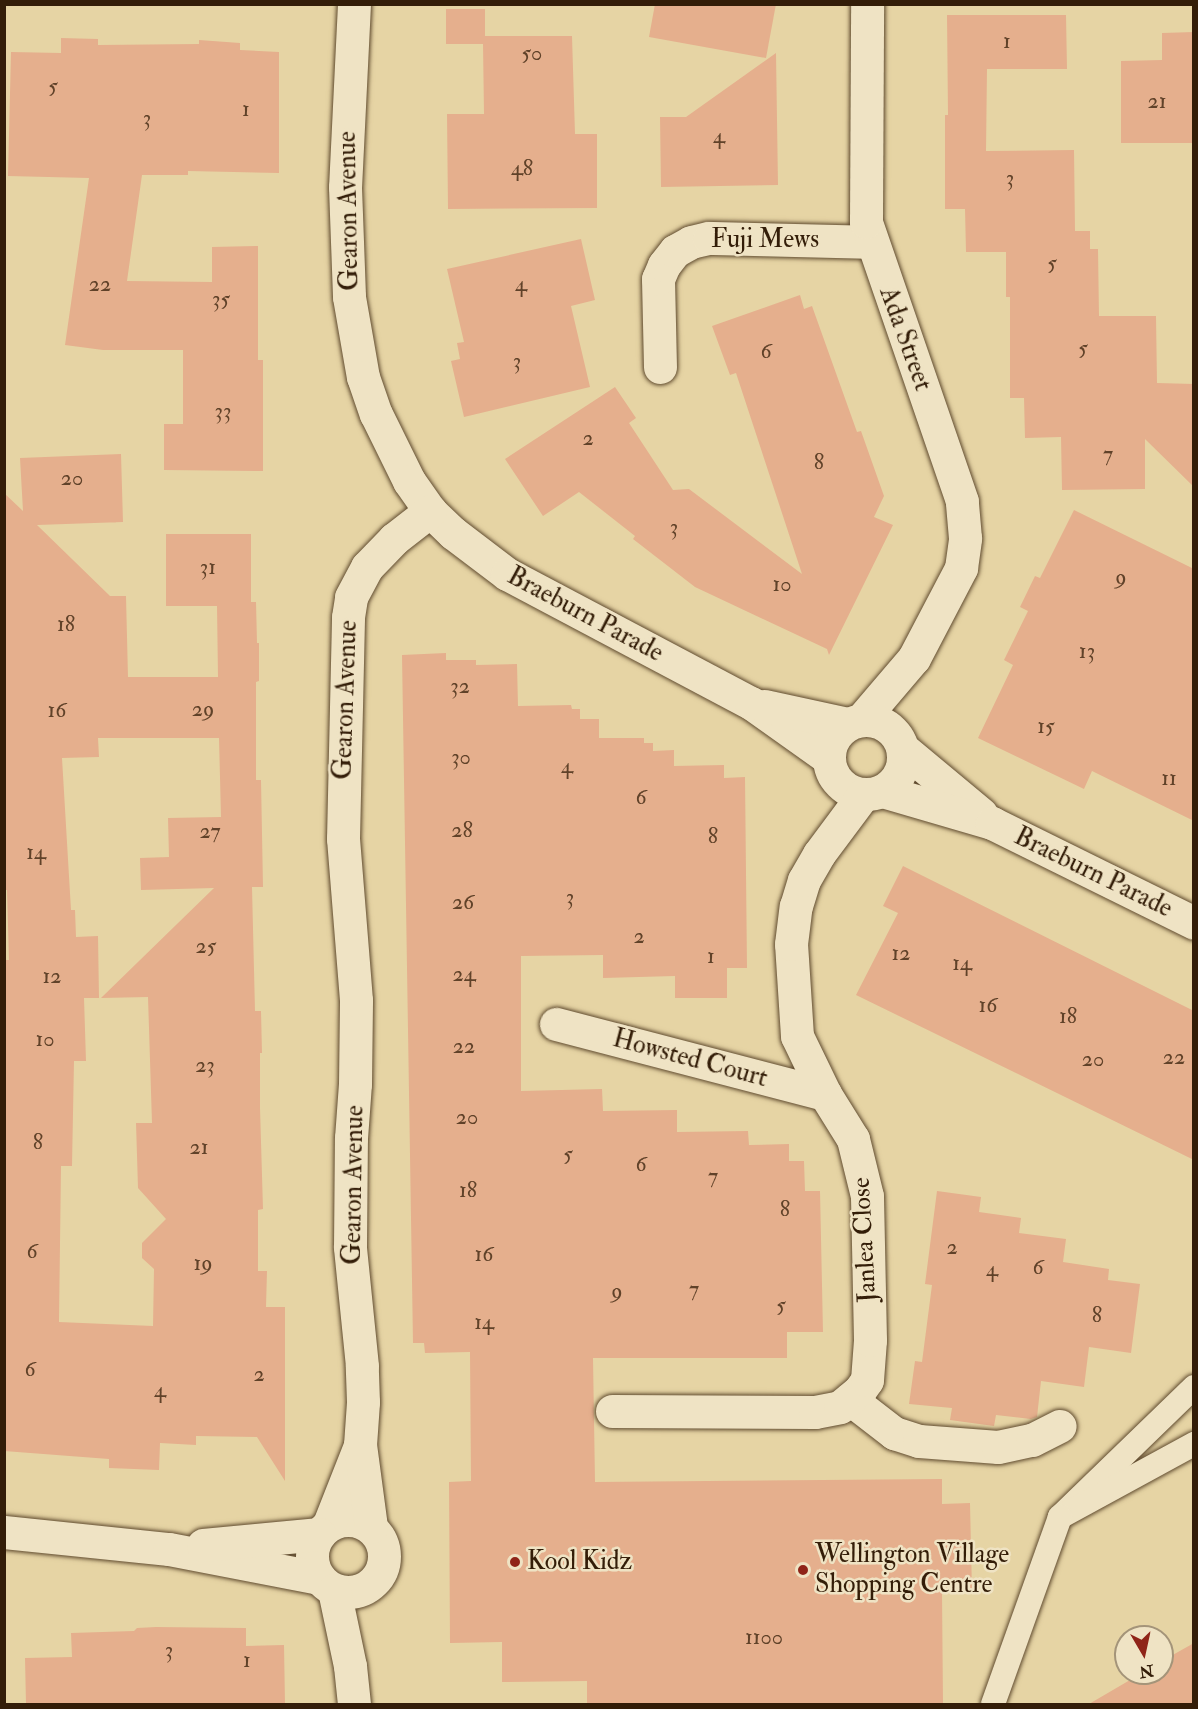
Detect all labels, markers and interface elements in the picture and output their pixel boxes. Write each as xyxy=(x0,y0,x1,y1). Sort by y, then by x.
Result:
house number: 1 xyxy=(1003,29,1011,55)
house number: 50 xyxy=(522,41,542,67)
house number: 5 xyxy=(48,74,58,100)
house number: 21 xyxy=(1147,89,1167,115)
house number: 1 xyxy=(242,97,250,123)
house number: 3 xyxy=(143,106,151,132)
house number: 4 xyxy=(713,124,725,150)
street label: Gearon Avenue xyxy=(332,131,366,291)
house number: 48 xyxy=(511,156,533,182)
house number: 3 xyxy=(1006,166,1014,192)
street label: Fuji Mews xyxy=(711,224,819,256)
house number: 5 xyxy=(1047,251,1057,277)
house number: 22 xyxy=(89,272,111,298)
house number: 4 xyxy=(515,272,527,298)
street label: Ada Street xyxy=(872,283,938,395)
house number: 35 xyxy=(212,287,230,313)
house number: 5 xyxy=(1078,336,1088,362)
house number: 6 xyxy=(760,339,772,365)
house number: 3 xyxy=(513,349,521,375)
house number: 33 xyxy=(215,399,231,425)
house number: 2 xyxy=(582,426,594,452)
house number: 7 xyxy=(1103,442,1113,468)
house number: 8 xyxy=(814,450,824,476)
house number: 20 xyxy=(61,466,83,492)
house number: 3 xyxy=(670,515,678,541)
house number: 31 xyxy=(200,555,216,581)
street label: Braeburn Parade xyxy=(502,561,668,669)
house number: 9 xyxy=(1115,565,1127,591)
house number: 10 xyxy=(772,572,792,598)
house number: 18 xyxy=(57,612,75,638)
street label: Gearon Avenue xyxy=(328,620,364,780)
house number: 13 xyxy=(1079,639,1095,665)
house number: 32 xyxy=(450,674,470,700)
house number: 29 xyxy=(192,697,214,723)
house number: 16 xyxy=(48,698,66,724)
house number: 15 xyxy=(1037,714,1055,740)
house number: 30 xyxy=(451,745,471,771)
house number: 4 xyxy=(561,754,573,780)
house number: 11 xyxy=(1161,766,1177,792)
house number: 6 xyxy=(635,785,647,811)
house number: 28 xyxy=(451,818,473,844)
house number: 27 xyxy=(199,819,221,845)
street label: Braeburn Parade xyxy=(1009,821,1177,925)
house number: 8 xyxy=(708,824,718,850)
house number: 14 xyxy=(26,840,46,866)
house number: 3 xyxy=(566,885,574,911)
house number: 26 xyxy=(452,890,474,916)
house number: 2 xyxy=(633,924,645,950)
house number: 25 xyxy=(196,934,216,960)
house number: 12 xyxy=(891,941,911,967)
house number: 1 xyxy=(707,944,715,970)
house number: 14 xyxy=(952,951,972,977)
house number: 24 xyxy=(452,962,476,988)
house number: 12 xyxy=(42,964,62,990)
house number: 16 xyxy=(979,993,997,1019)
house number: 18 xyxy=(1059,1004,1077,1030)
street label: Howsted Court xyxy=(609,1023,771,1095)
house number: 10 xyxy=(35,1027,55,1053)
house number: 22 xyxy=(453,1034,475,1060)
house number: 22 xyxy=(1163,1045,1185,1071)
house number: 20 xyxy=(1082,1047,1104,1073)
house number: 23 xyxy=(195,1053,215,1079)
street label: Gearon Avenue xyxy=(337,1105,371,1265)
house number: 20 xyxy=(456,1105,478,1131)
house number: 8 xyxy=(33,1130,43,1156)
house number: 21 xyxy=(189,1135,209,1161)
house number: 5 xyxy=(563,1142,573,1168)
house number: 6 xyxy=(635,1152,647,1178)
house number: 7 xyxy=(708,1164,718,1190)
street label: Janlea Close xyxy=(846,1177,884,1303)
house number: 18 xyxy=(459,1178,477,1204)
house number: 8 xyxy=(780,1197,790,1223)
house number: 2 xyxy=(946,1235,958,1261)
house number: 6 xyxy=(26,1239,38,1265)
house number: 16 xyxy=(475,1242,493,1268)
house number: 19 xyxy=(193,1251,213,1277)
house number: 6 xyxy=(1032,1255,1044,1281)
house number: 4 xyxy=(986,1257,998,1283)
house number: 7 xyxy=(689,1277,699,1303)
house number: 9 xyxy=(611,1279,623,1305)
house number: 5 xyxy=(776,1293,786,1319)
house number: 8 xyxy=(1092,1303,1102,1329)
house number: 14 xyxy=(474,1310,494,1336)
house number: 6 xyxy=(24,1357,36,1383)
house number: 2 xyxy=(253,1362,265,1388)
house number: 4 xyxy=(154,1378,166,1404)
place label: Wellington Village Shopping Centre xyxy=(815,1539,1009,1600)
place label: Kool Kidz xyxy=(527,1546,632,1578)
marker: Kool Kidz xyxy=(508,1555,522,1569)
marker: Wellington Village Shopping Centre xyxy=(796,1563,810,1577)
house number: 1100 xyxy=(745,1625,783,1651)
north arrow xyxy=(1114,1625,1174,1685)
house number: 3 xyxy=(165,1638,173,1664)
house number: 1 xyxy=(243,1648,251,1674)
text: N xyxy=(1138,1660,1155,1682)

